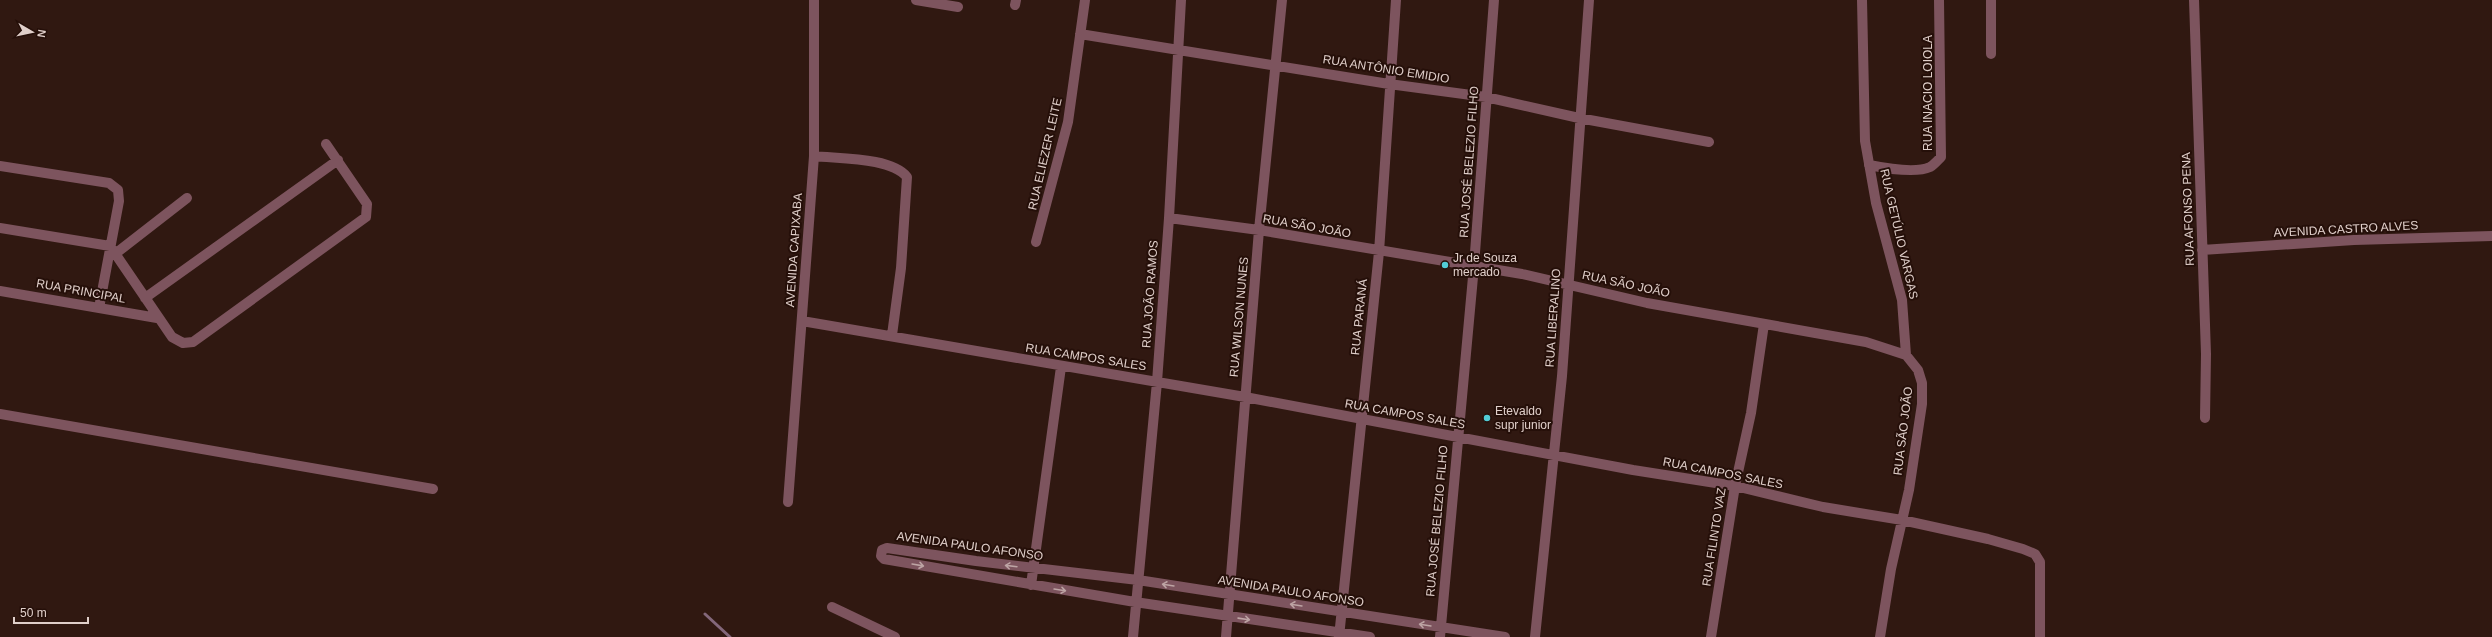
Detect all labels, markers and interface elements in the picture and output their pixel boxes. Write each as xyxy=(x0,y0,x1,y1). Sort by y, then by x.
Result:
north arrow xyxy=(12,12,52,52)
text: N xyxy=(35,29,48,38)
street label: RUA INACIO LOIOLA xyxy=(1921,35,1935,151)
street label: RUA ANTÔNIO EMIDIO xyxy=(1322,51,1450,86)
street label: RUA JOSÉ BELEZIO FILHO xyxy=(1456,86,1481,238)
street label: RUA ELIEZER LEITE xyxy=(1025,97,1065,211)
street label: RUA AFONSO PENA xyxy=(2179,152,2197,266)
street label: RUA GETÚLIO VARGAS xyxy=(1877,167,1922,300)
street label: AVENIDA CAPIXABA xyxy=(783,192,805,308)
street label: RUA SÃO JOÃO xyxy=(1262,211,1352,241)
street label: AVENIDA CASTRO ALVES xyxy=(2273,218,2419,240)
street label: RUA JOÃO RAMOS xyxy=(1139,240,1161,348)
place label: Jr de Souza mercado xyxy=(1453,251,1517,279)
street label: RUA WILSON NUNES xyxy=(1227,256,1251,378)
marker: Jr de Souza mercado xyxy=(1440,260,1450,270)
street label: RUA LIBERALINO xyxy=(1543,268,1563,368)
street label: RUA SÃO JOÃO xyxy=(1581,268,1671,300)
street label: RUA PRINCIPAL xyxy=(35,276,127,306)
street label: RUA PARANÁ xyxy=(1347,278,1370,356)
street label: RUA CAMPOS SALES xyxy=(1025,341,1147,373)
street label: RUA SÃO JOÃO xyxy=(1891,386,1915,476)
street label: RUA CAMPOS SALES xyxy=(1344,397,1466,431)
place label: Etevaldo supr junior xyxy=(1495,404,1551,432)
marker: Etevaldo supr junior xyxy=(1482,413,1492,423)
street label: RUA JOSÉ BELEZIO FILHO xyxy=(1422,445,1451,597)
street label: RUA CAMPOS SALES xyxy=(1662,454,1784,492)
street label: RUA FILINTO VAZ xyxy=(1699,487,1729,587)
street label: AVENIDA PAULO AFONSO xyxy=(896,529,1044,563)
one-way arrow xyxy=(911,562,924,570)
one-way arrow xyxy=(1005,562,1018,570)
street label: AVENIDA PAULO AFONSO xyxy=(1217,573,1365,609)
one-way arrow xyxy=(1162,581,1175,589)
one-way arrow xyxy=(1053,586,1066,594)
scale bar xyxy=(14,599,88,625)
one-way arrow xyxy=(1290,601,1303,609)
text: 50 m xyxy=(20,606,47,620)
one-way arrow xyxy=(1237,615,1250,623)
one-way arrow xyxy=(1418,621,1431,629)

